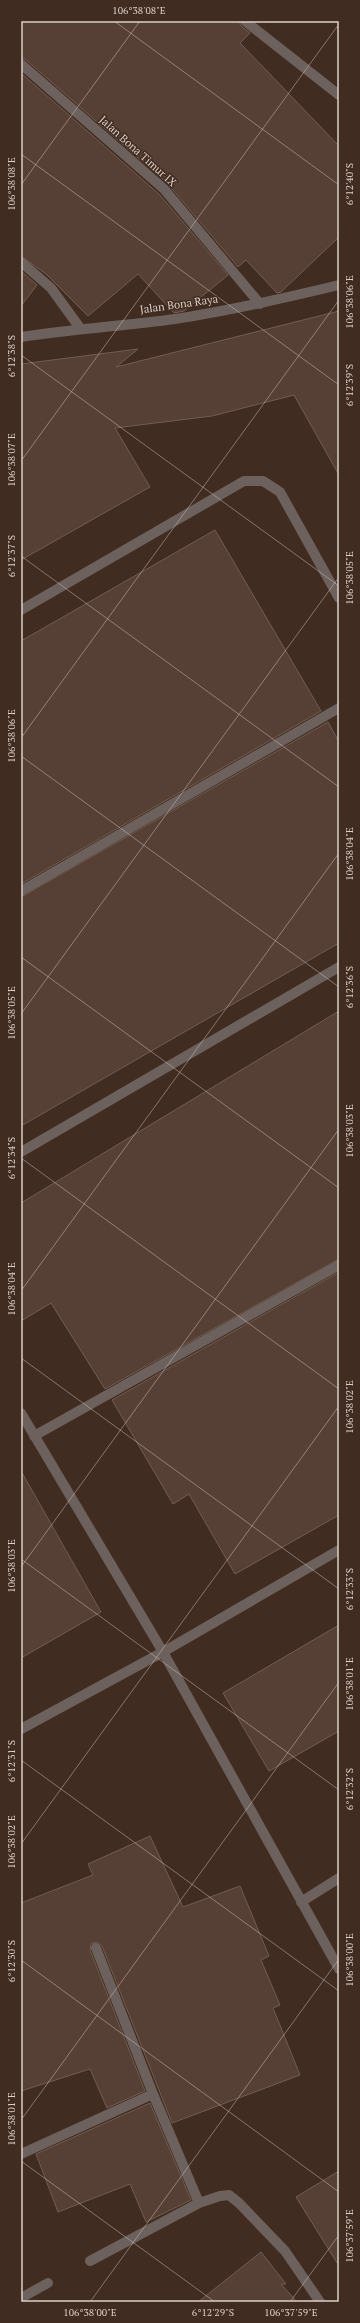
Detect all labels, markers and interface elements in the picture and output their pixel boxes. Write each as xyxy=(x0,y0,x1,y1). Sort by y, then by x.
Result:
text: 106°38'08"E xyxy=(112,4,166,17)
street label: Jalan Bona Timur IX xyxy=(97,113,180,190)
text: 106°38'08"E xyxy=(5,157,18,211)
text: 6°12'40"S xyxy=(343,163,356,205)
text: 106°38'06"E xyxy=(343,275,356,329)
street label: Jalan Bona Raya xyxy=(139,292,219,316)
text: 6°12'38"S xyxy=(5,335,18,377)
text: 6°12'39"S xyxy=(343,364,356,406)
text: 106°38'07"E xyxy=(5,433,18,487)
text: 6°12'37"S xyxy=(5,535,18,577)
text: 106°38'05"E xyxy=(343,551,356,605)
text: 106°38'06"E xyxy=(5,709,18,763)
text: 106°38'04"E xyxy=(343,827,356,881)
text: 6°12'36"S xyxy=(343,966,356,1008)
text: 106°38'05"E xyxy=(5,986,18,1040)
text: 106°38'03"E xyxy=(343,1104,356,1158)
text: 6°12'34"S xyxy=(5,1137,18,1179)
text: 106°38'04"E xyxy=(5,1262,18,1316)
text: 106°38'02"E xyxy=(343,1380,356,1434)
text: 106°38'03"E xyxy=(5,1539,18,1593)
text: 6°12'33"S xyxy=(343,1568,356,1610)
text: 106°38'01"E xyxy=(343,1657,356,1711)
text: 6°12'31"S xyxy=(5,1740,18,1782)
text: 6°12'32"S xyxy=(343,1768,356,1810)
text: 106°38'02"E xyxy=(5,1815,18,1869)
text: 106°38'00"E xyxy=(343,1933,356,1987)
text: 6°12'30"S xyxy=(5,1940,18,1982)
text: 106°38'01"E xyxy=(5,2092,18,2146)
text: 106°37'59"E xyxy=(343,2209,356,2263)
text: 106°38'00"E xyxy=(63,2306,117,2319)
text: 6°12'29"S xyxy=(192,2306,234,2319)
text: 106°37'59"E xyxy=(264,2306,318,2319)

